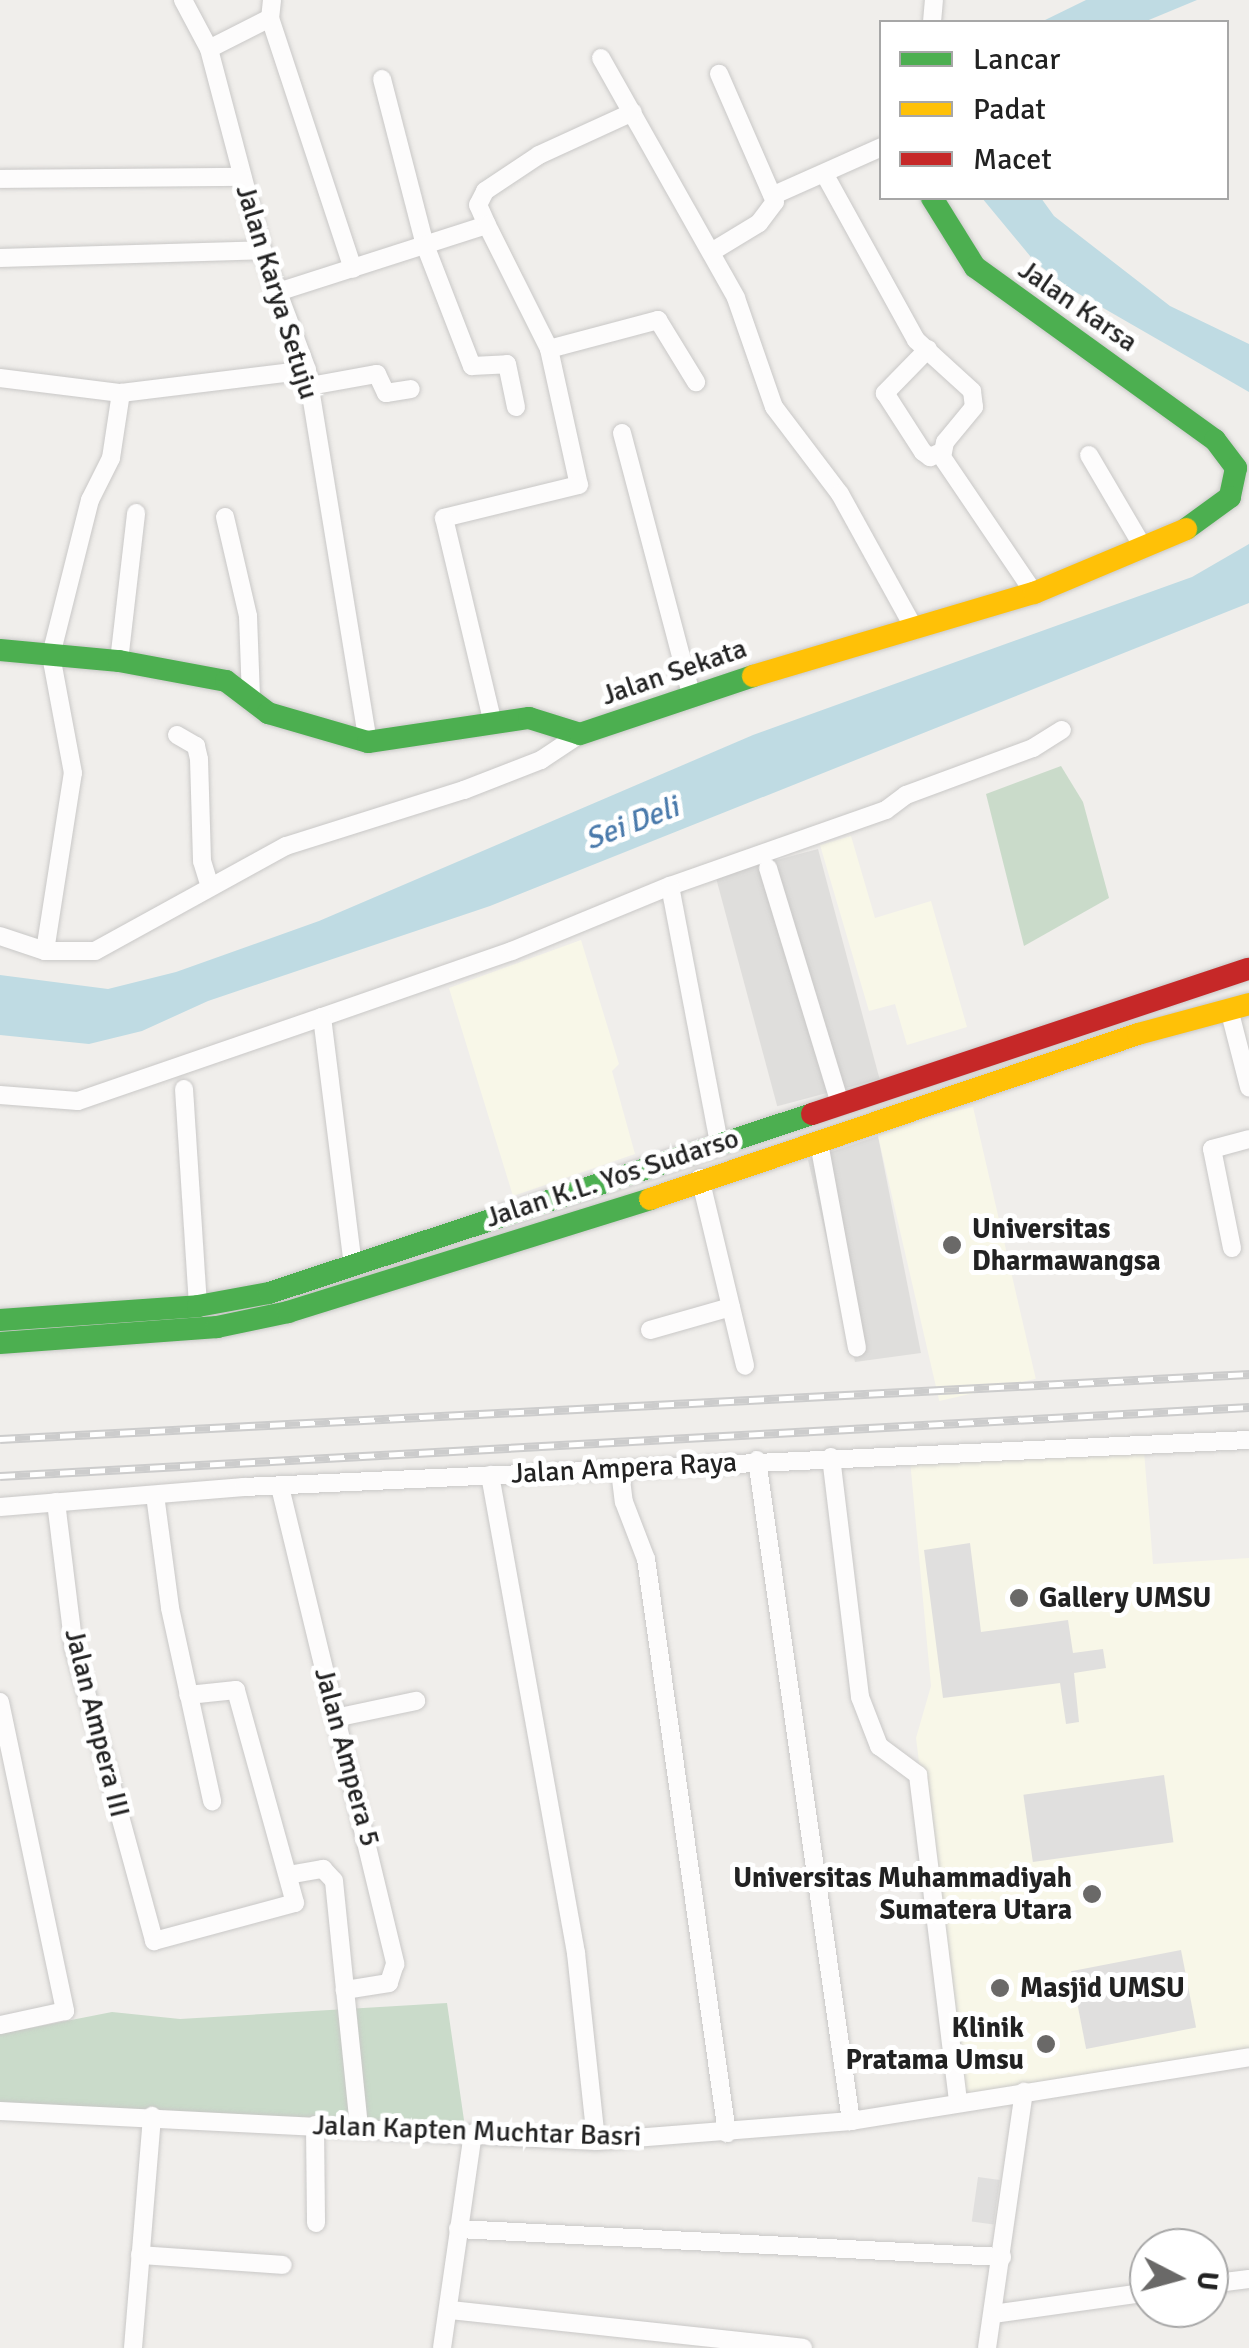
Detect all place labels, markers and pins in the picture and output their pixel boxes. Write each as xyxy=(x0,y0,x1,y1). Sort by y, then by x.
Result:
place label: Universitas Dharmawangsa xyxy=(972,1212,1161,1278)
marker: Universitas Dharmawangsa xyxy=(941,1234,963,1256)
place label: Gallery UMSU xyxy=(1039,1581,1211,1615)
marker: Gallery UMSU xyxy=(1008,1587,1030,1609)
place label: Universitas Muhammadiyah Sumatera Utara xyxy=(733,1861,1072,1927)
marker: Universitas Muhammadiyah Sumatera Utara xyxy=(1081,1883,1103,1905)
place label: Masjid UMSU xyxy=(1020,1971,1185,2005)
marker: Masjid UMSU xyxy=(989,1977,1011,1999)
place label: Klinik Pratama Umsu xyxy=(846,2011,1024,2077)
marker: Klinik Pratama Umsu xyxy=(1033,2031,1059,2057)

